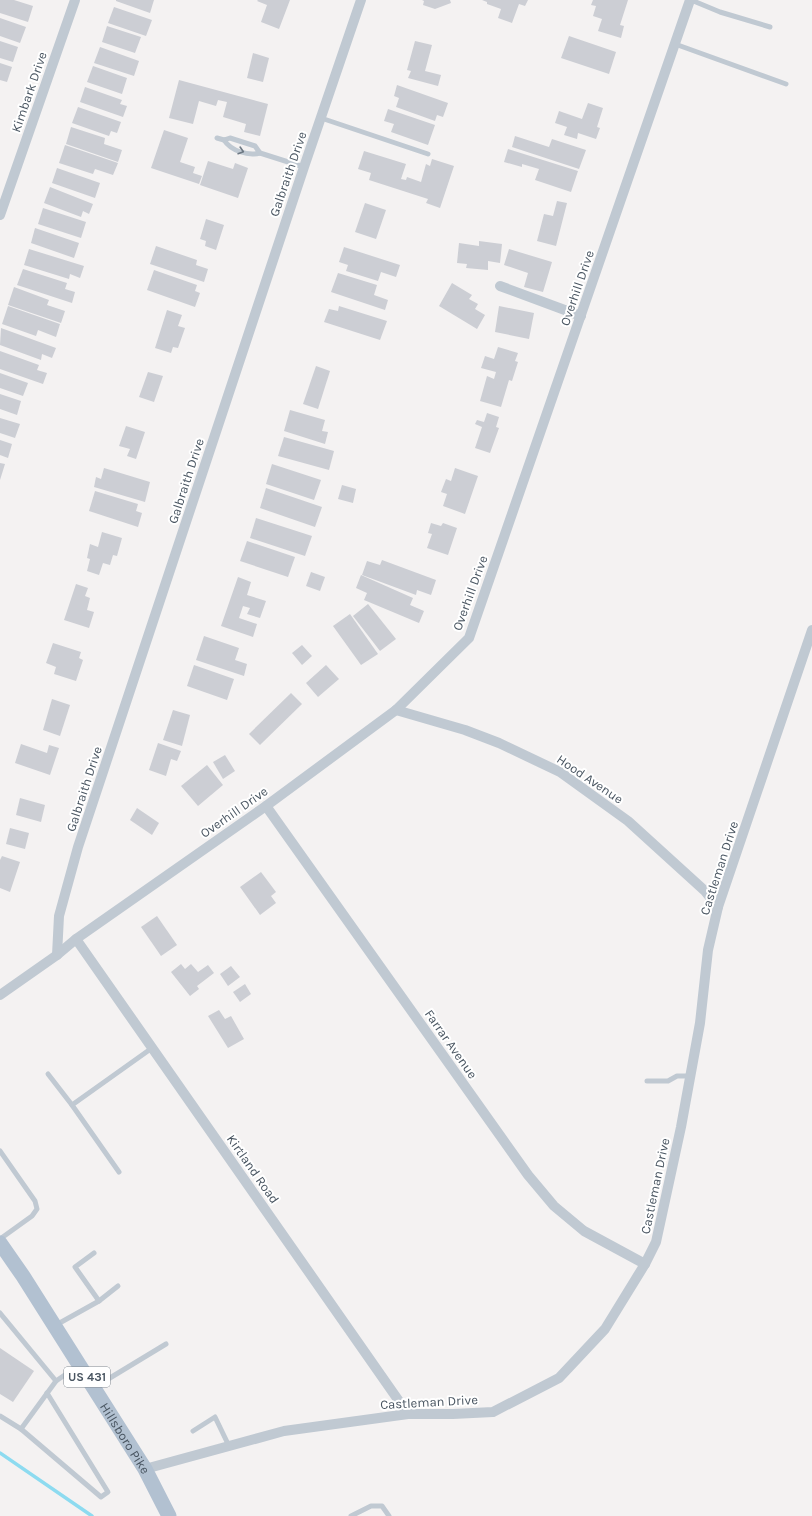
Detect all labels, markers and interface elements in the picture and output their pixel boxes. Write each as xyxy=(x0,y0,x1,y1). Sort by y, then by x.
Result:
street label: Kimbark Drive xyxy=(8,49,50,134)
street label: Galbraith Drive xyxy=(266,129,310,218)
one-way arrow xyxy=(237,146,244,155)
street label: Overhill Drive xyxy=(557,248,597,328)
street label: Galbraith Drive xyxy=(165,436,207,526)
street label: Overhill Drive xyxy=(449,553,491,633)
street label: Galbraith Drive xyxy=(63,744,105,834)
street label: Hood Avenue xyxy=(554,751,626,807)
street label: Overhill Drive xyxy=(197,783,271,841)
street label: Castleman Drive xyxy=(697,819,741,917)
street label: Farrar Avenue xyxy=(422,1007,480,1082)
street label: Kirtland Road xyxy=(224,1132,282,1206)
street label: Castleman Drive xyxy=(637,1136,673,1235)
road number: US 431 xyxy=(64,1367,110,1387)
street label: Castleman Drive xyxy=(380,1392,479,1412)
street label: Hillsboro Pike xyxy=(97,1400,154,1476)

